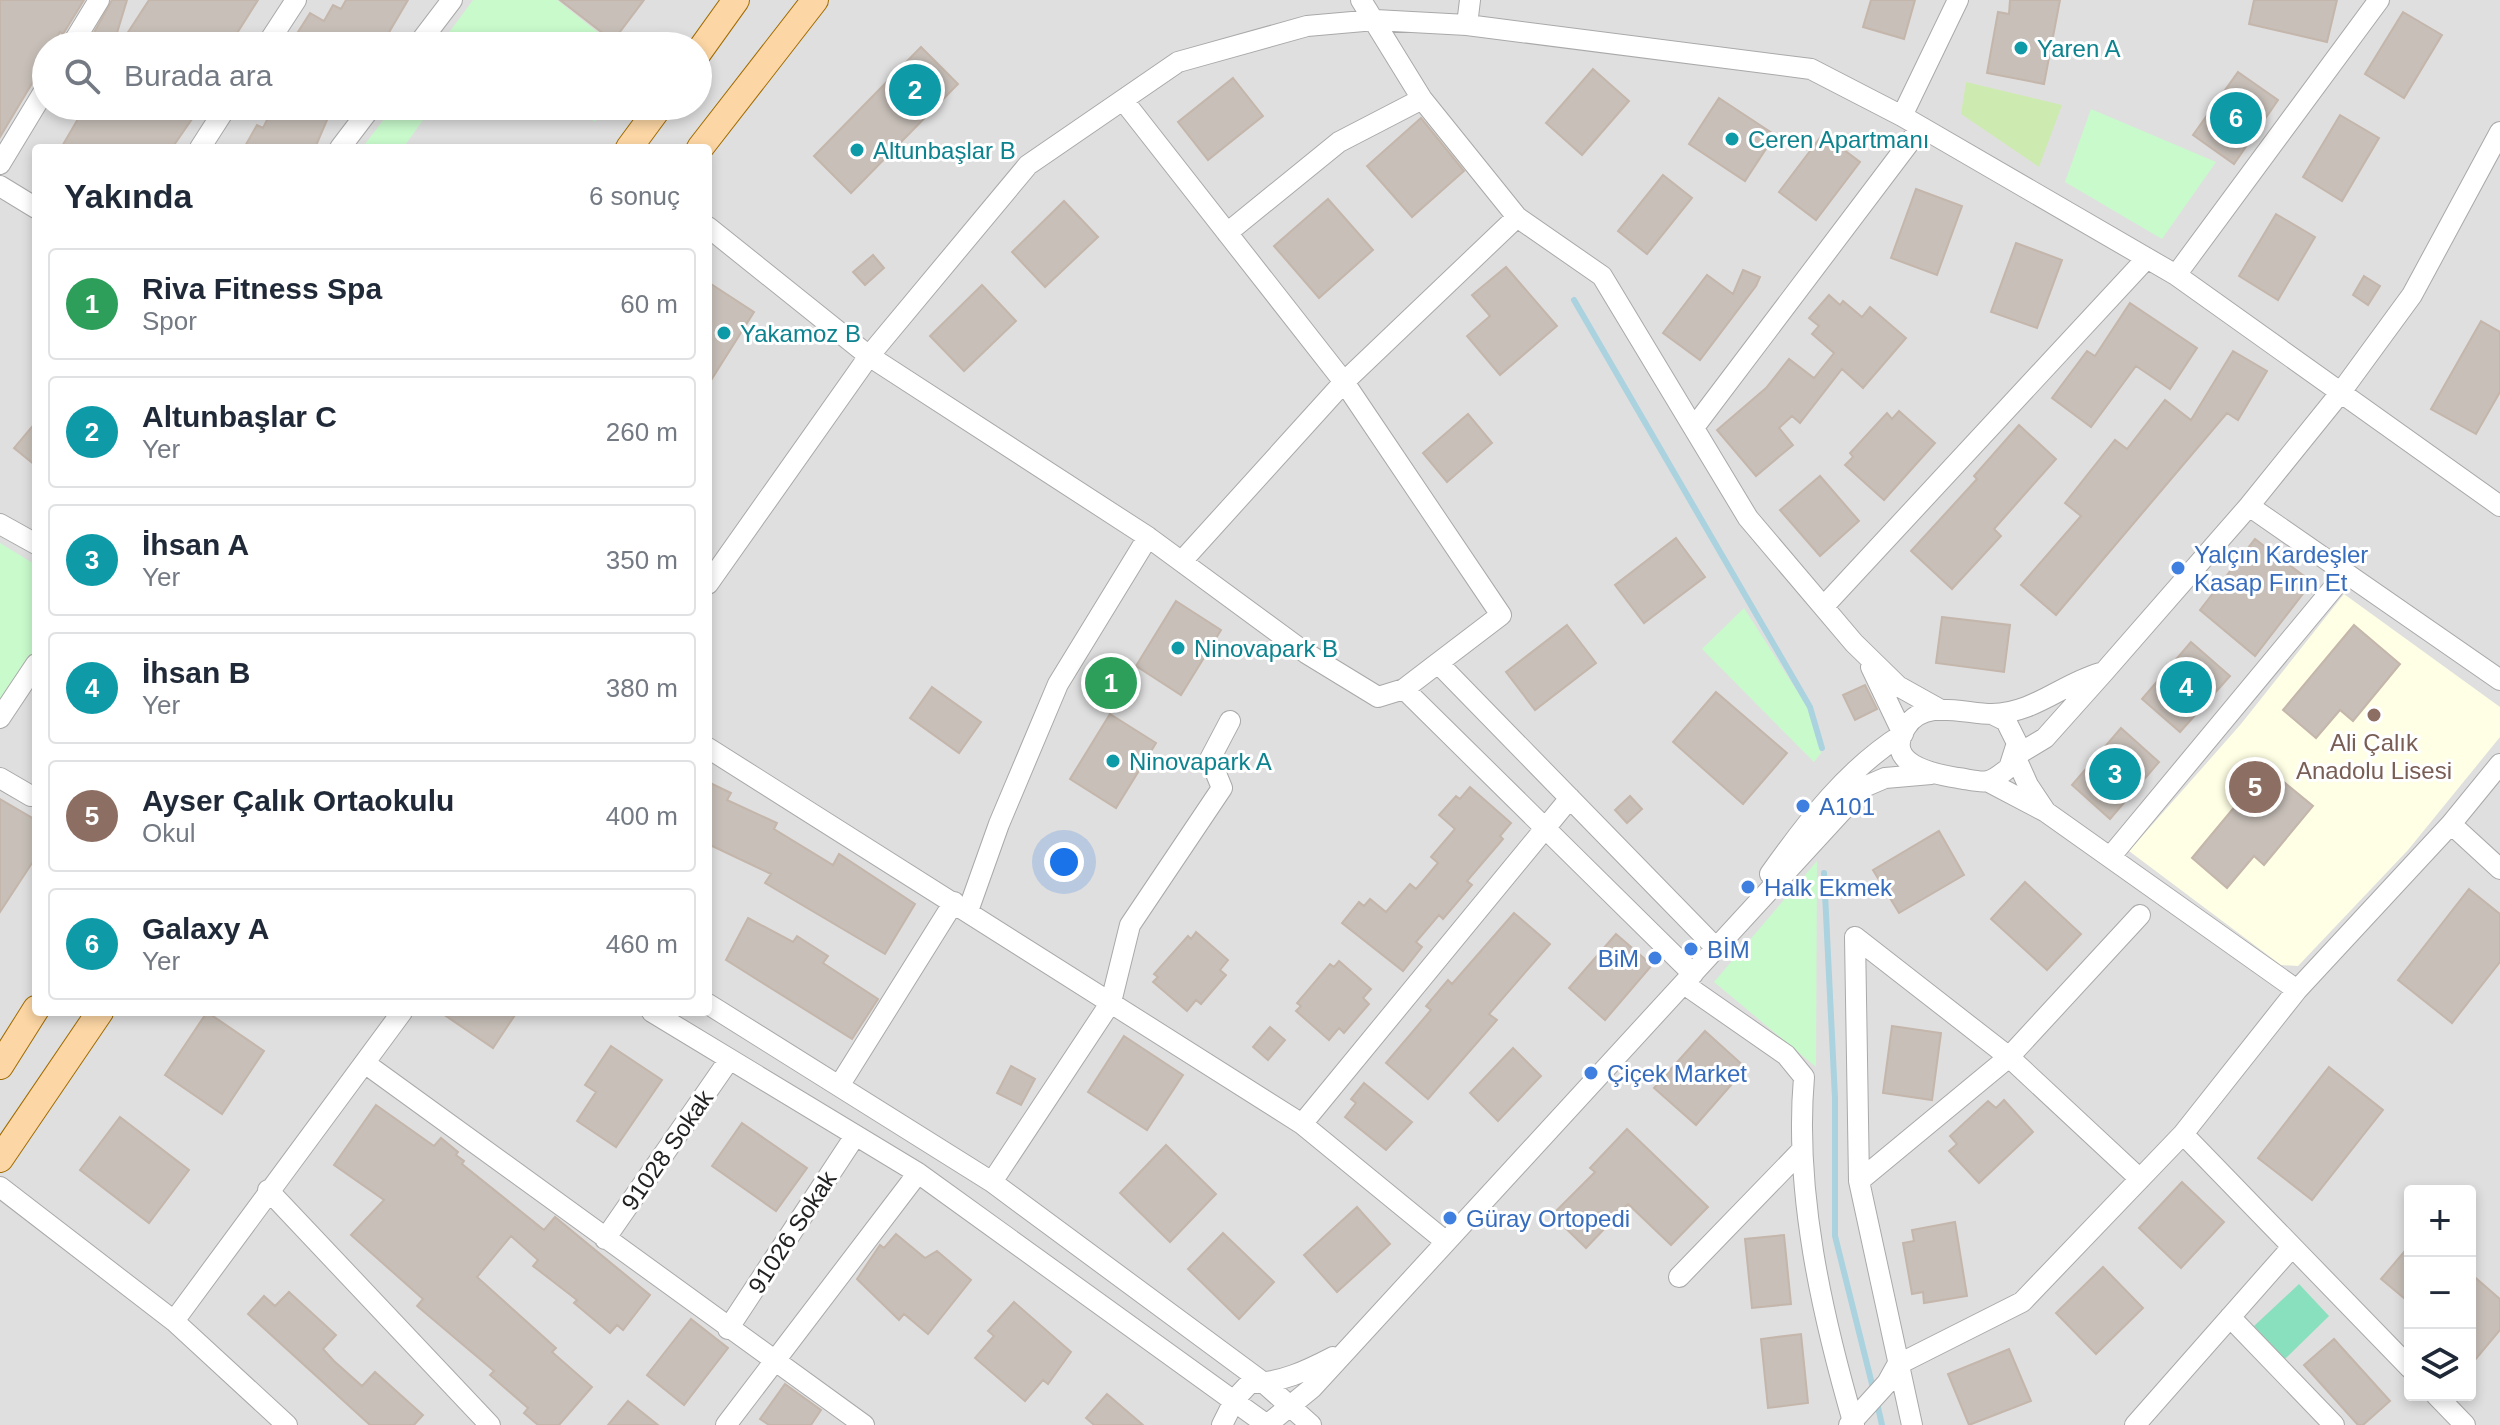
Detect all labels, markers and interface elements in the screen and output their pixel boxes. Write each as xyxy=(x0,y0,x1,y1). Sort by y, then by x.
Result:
search box xyxy=(32,32,712,120)
place label: Yaren A xyxy=(2037,35,2121,62)
marker: Yaren A xyxy=(2012,39,2030,57)
icon: search xyxy=(60,54,104,98)
text: Burada ara xyxy=(124,59,272,92)
pin: 2 xyxy=(889,60,941,120)
pin: 6 xyxy=(2210,88,2262,148)
place label: Ceren Apartmanı xyxy=(1748,126,1929,153)
marker: Ceren Apartmanı xyxy=(1723,130,1741,148)
place label: Altunbaşlar B xyxy=(873,137,1016,164)
marker: Altunbaşlar B xyxy=(848,141,866,159)
text: Yakında xyxy=(64,177,193,215)
text: 6 sonuç xyxy=(589,181,680,211)
text: Riva Fitness Spa xyxy=(142,272,382,305)
text: 1 xyxy=(85,289,99,319)
text: 60 m xyxy=(620,289,678,319)
text: Spor xyxy=(142,306,197,336)
place label: Yakamoz B xyxy=(740,320,861,347)
marker: Yakamoz B xyxy=(715,324,733,342)
text: Altunbaşlar C xyxy=(142,400,337,433)
text: 2 xyxy=(85,417,99,447)
text: 260 m xyxy=(606,417,678,447)
text: Yer xyxy=(142,434,180,464)
text: İhsan A xyxy=(142,528,249,561)
place label: Yalçın Kardeşler Kasap Fırın Et xyxy=(2194,541,2368,596)
text: 3 xyxy=(85,545,99,575)
text: 350 m xyxy=(606,545,678,575)
marker: Yalçın Kardeşler Kasap Fırın Et xyxy=(2169,559,2187,577)
text: Yer xyxy=(142,562,180,592)
place label: Ninovapark B xyxy=(1194,635,1338,662)
marker: Ninovapark B xyxy=(1169,639,1187,657)
pin: 1 xyxy=(1085,653,1137,713)
text: İhsan B xyxy=(142,656,250,689)
pin: 4 xyxy=(2160,657,2212,717)
text: 4 xyxy=(85,673,99,703)
text: 380 m xyxy=(606,673,678,703)
text: Yer xyxy=(142,690,180,720)
marker: Ali Çalık Anadolu Lisesi xyxy=(2365,706,2383,724)
place label: Ali Çalık Anadolu Lisesi xyxy=(2296,729,2452,784)
pin: 3 xyxy=(2089,744,2141,804)
place label: Ninovapark A xyxy=(1129,748,1272,775)
marker: Ninovapark A xyxy=(1104,752,1122,770)
pin: 5 xyxy=(2229,757,2281,817)
text: Ayser Çalık Ortaokulu xyxy=(142,784,454,817)
place label: A101 xyxy=(1819,793,1875,820)
marker: A101 xyxy=(1794,797,1812,815)
text: 5 xyxy=(85,801,99,831)
text: 400 m xyxy=(606,801,678,831)
text: Okul xyxy=(142,818,195,848)
your location xyxy=(1044,842,1084,882)
place label: Halk Ekmek xyxy=(1764,874,1893,901)
marker: Halk Ekmek xyxy=(1739,878,1757,896)
text: Galaxy A xyxy=(142,912,269,945)
text: 6 xyxy=(85,929,99,959)
text: 460 m xyxy=(606,929,678,959)
place label: BİM xyxy=(1707,936,1750,963)
marker: BİM xyxy=(1682,940,1700,958)
place label: BiM xyxy=(1598,945,1639,972)
text: Yer xyxy=(142,946,180,976)
marker: BiM xyxy=(1646,949,1664,967)
place label: Çiçek Market xyxy=(1607,1060,1747,1087)
marker: Çiçek Market xyxy=(1582,1064,1600,1082)
street label: 91028 Sokak xyxy=(616,1084,719,1215)
street label: 91026 Sokak xyxy=(743,1165,842,1298)
map controls xyxy=(2404,1185,2476,1401)
button: + xyxy=(2404,1185,2476,1257)
place label: Güray Ortopedi xyxy=(1466,1205,1630,1232)
marker: Güray Ortopedi xyxy=(1441,1209,1459,1227)
button: − xyxy=(2404,1257,2476,1329)
button: layers xyxy=(2404,1329,2476,1401)

